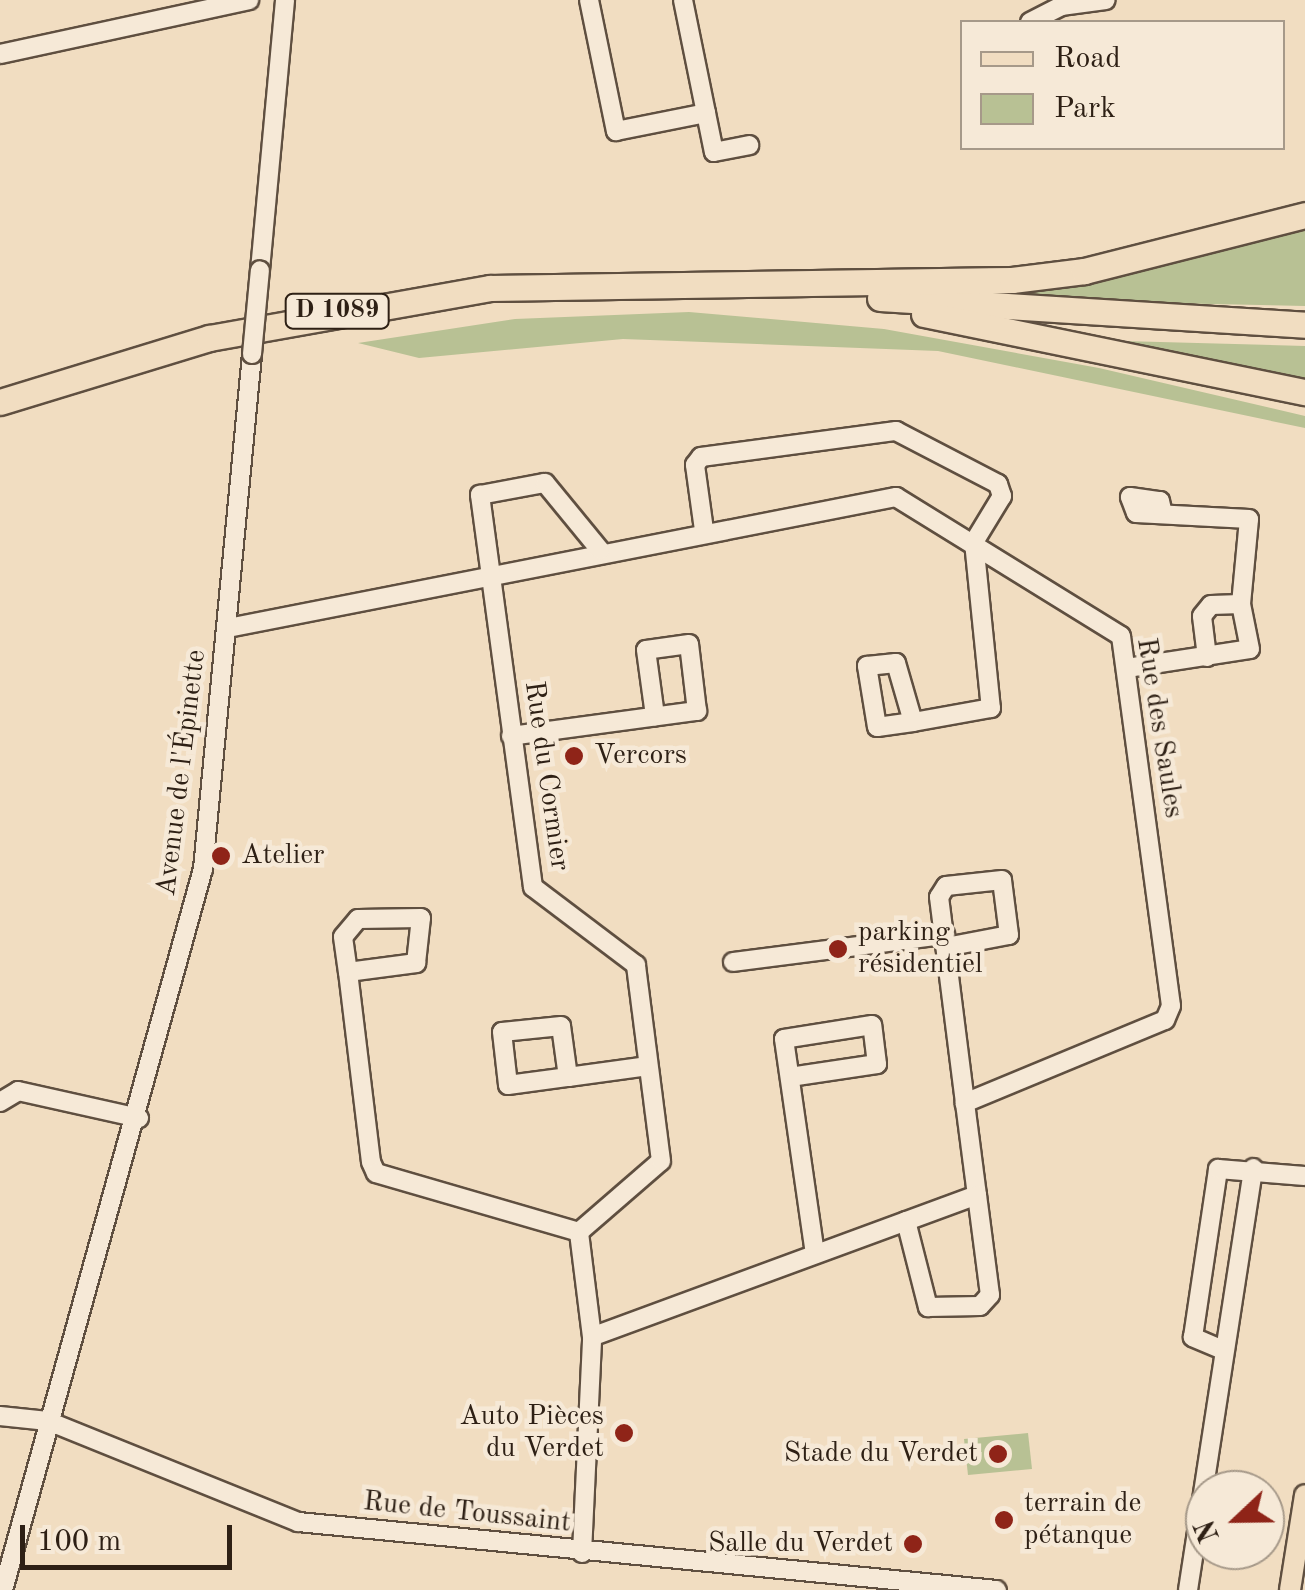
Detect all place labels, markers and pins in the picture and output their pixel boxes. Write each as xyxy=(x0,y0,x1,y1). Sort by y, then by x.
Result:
place label: Vercors xyxy=(594,739,687,773)
marker: Vercors xyxy=(563,745,585,767)
place label: Atelier xyxy=(241,839,325,873)
marker: Atelier xyxy=(210,845,232,867)
place label: parking résidentiel xyxy=(858,916,982,982)
marker: parking résidentiel xyxy=(827,938,849,960)
place label: Auto Pièces du Verdet xyxy=(459,1400,604,1466)
marker: Auto Pièces du Verdet xyxy=(613,1422,635,1444)
place label: Stade du Verdet xyxy=(784,1437,978,1471)
marker: Stade du Verdet xyxy=(987,1443,1009,1465)
place label: terrain de pétanque xyxy=(1024,1487,1141,1553)
marker: terrain de pétanque xyxy=(993,1509,1015,1531)
place label: Salle du Verdet xyxy=(708,1527,893,1561)
marker: Salle du Verdet xyxy=(902,1533,924,1555)

